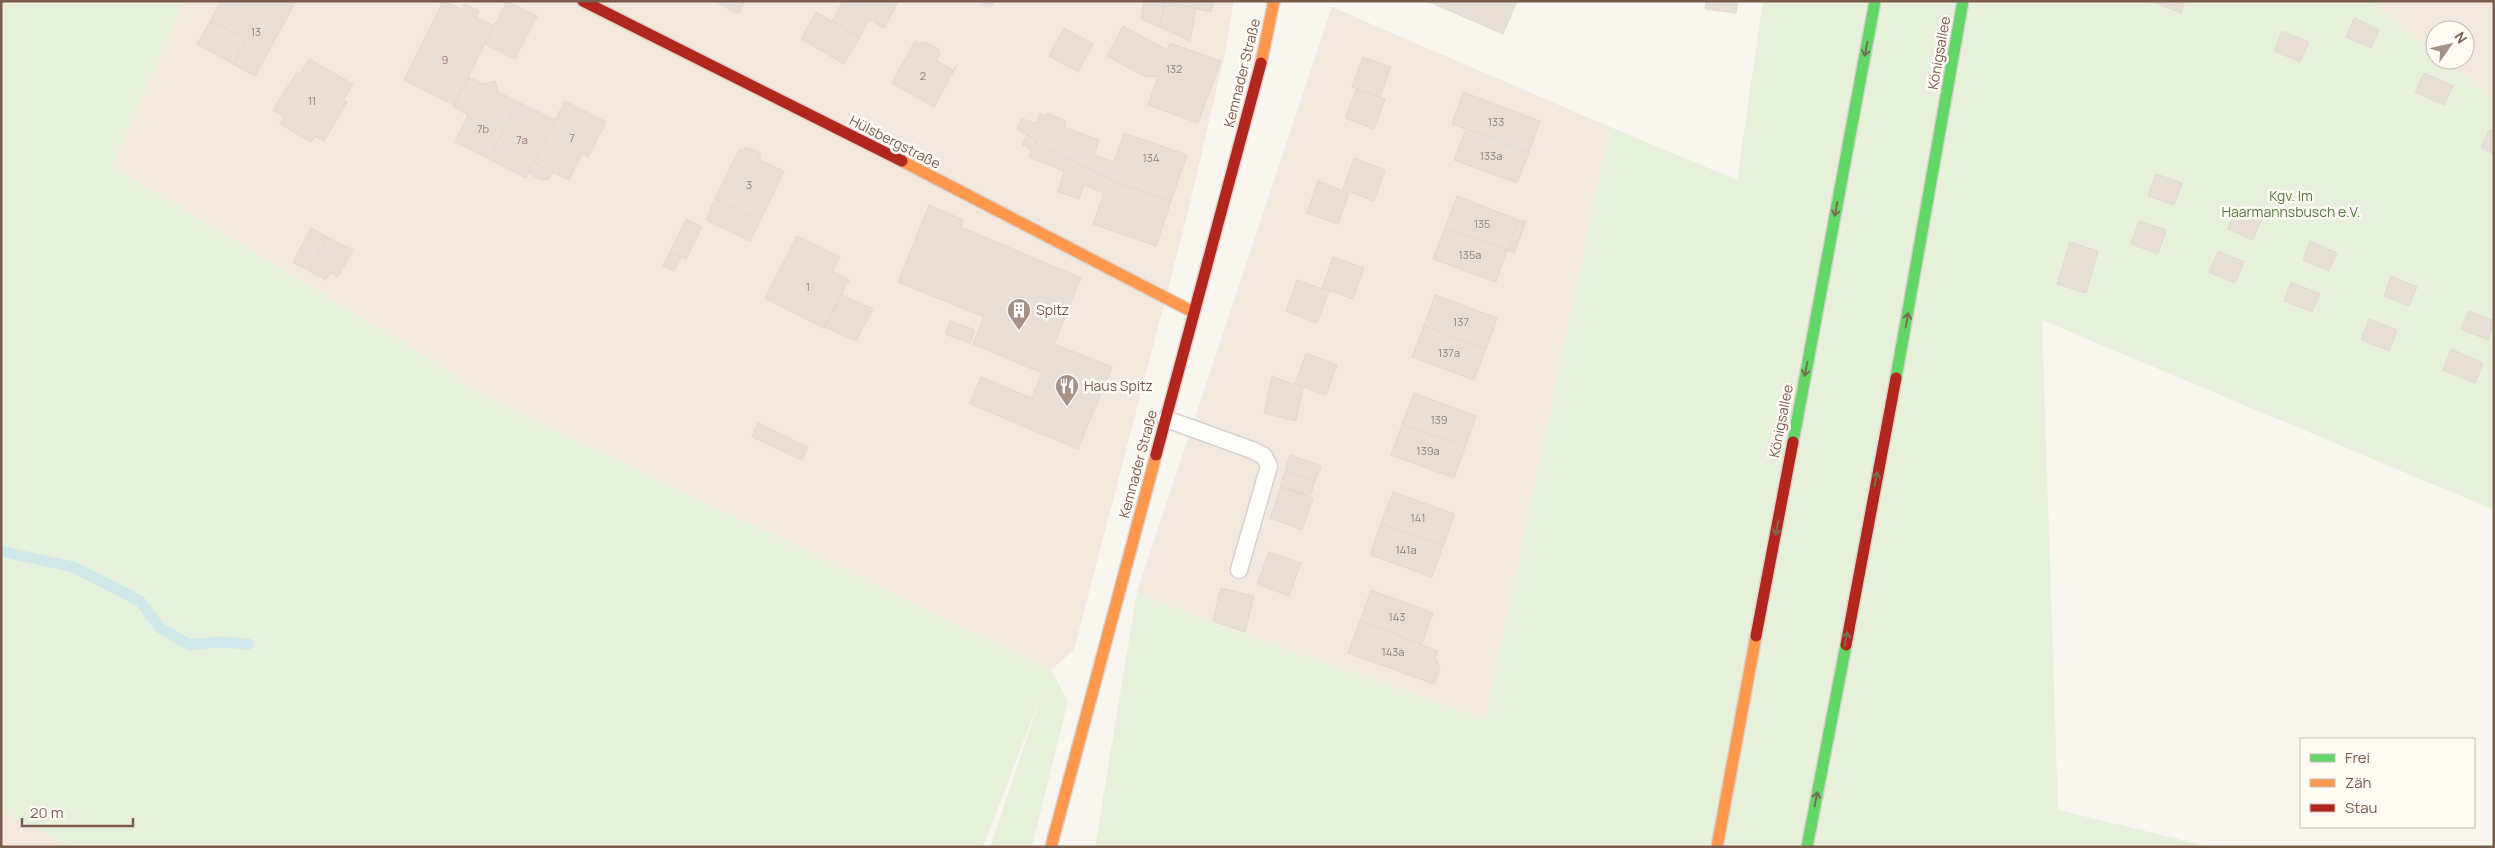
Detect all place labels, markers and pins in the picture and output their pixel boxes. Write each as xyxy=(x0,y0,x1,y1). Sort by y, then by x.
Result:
building icon: Spitz xyxy=(1006,297,1032,331)
place label: Spitz xyxy=(1036,300,1069,319)
restaurant icon: Haus Spitz xyxy=(1054,373,1080,407)
place label: Haus Spitz xyxy=(1084,376,1153,395)

